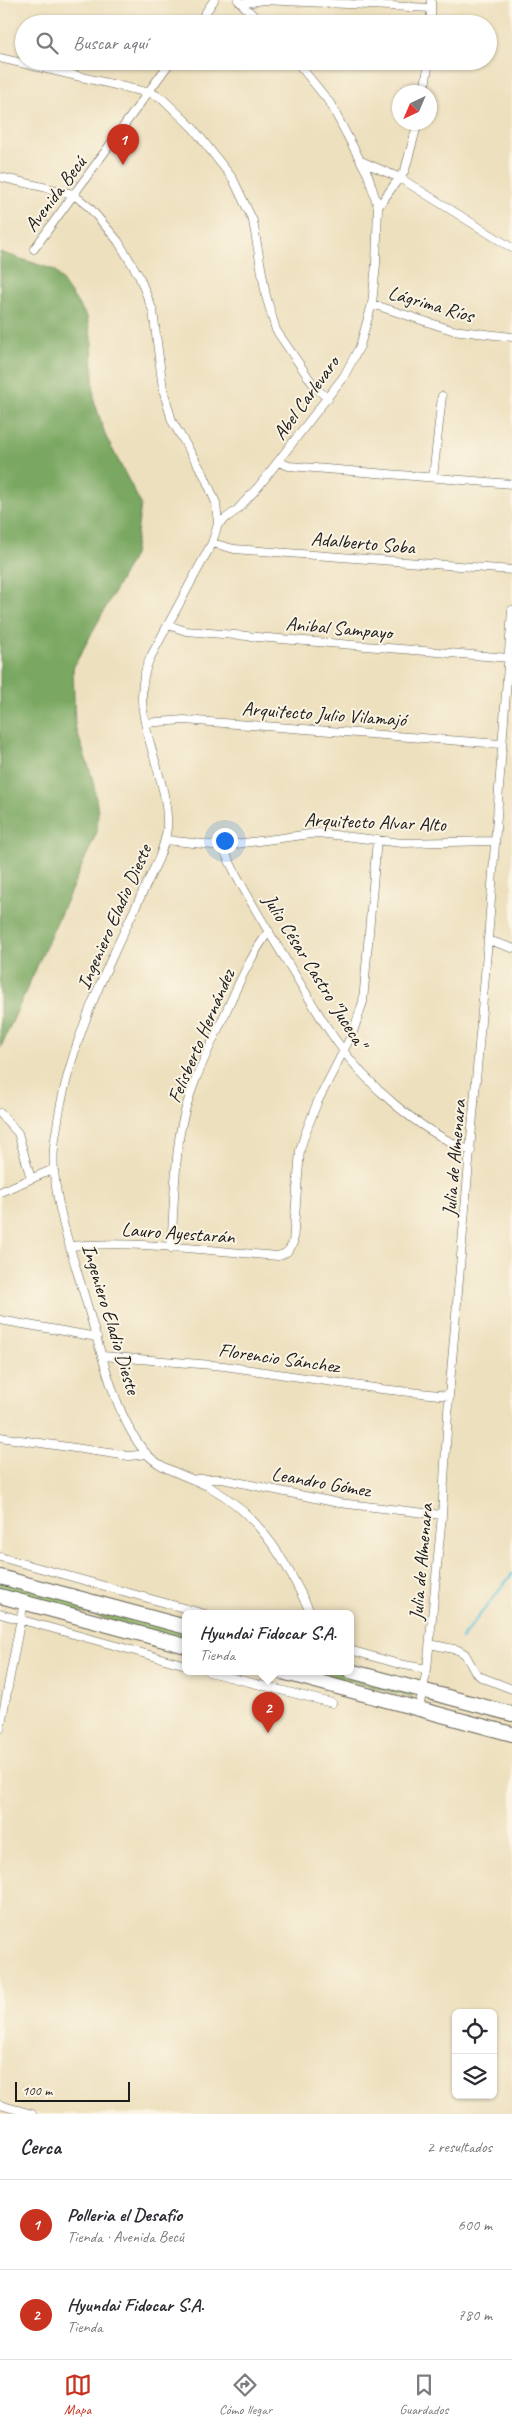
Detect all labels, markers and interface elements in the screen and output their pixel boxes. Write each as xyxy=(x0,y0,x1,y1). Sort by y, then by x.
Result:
search box xyxy=(15,15,497,70)
icon: search xyxy=(33,29,61,57)
text: Buscar aquí xyxy=(73,31,147,55)
north arrow xyxy=(392,85,437,130)
pin: 1 xyxy=(107,124,139,165)
street label: Avenida Becú xyxy=(19,150,92,237)
street label: Lágrima Ríos xyxy=(385,280,479,329)
street label: Abel Carlevaro xyxy=(267,350,346,445)
street label: Adalberto Soba xyxy=(310,526,418,560)
street label: Anibal Sampayo xyxy=(285,611,395,645)
street label: Arquitecto Julio Vilamajó xyxy=(241,696,410,732)
street label: Arquitecto Alvar Alto xyxy=(304,807,447,837)
your location xyxy=(212,828,238,854)
street label: Ingeniero Eladio Dieste xyxy=(71,839,158,993)
street label: Julio César Castro "Juceca" xyxy=(257,888,375,1057)
street label: Felisberto Hernández xyxy=(162,964,241,1107)
street label: Julia de Almenara xyxy=(436,1097,472,1218)
street label: Lauro Ayestarán xyxy=(121,1217,236,1249)
street label: Ingeniero Eladio Dieste xyxy=(76,1241,146,1399)
street label: Florencio Sánchez xyxy=(217,1337,344,1379)
street label: Leandro Gómez xyxy=(270,1461,374,1503)
street label: Julia de Almenara xyxy=(403,1501,439,1622)
popup xyxy=(182,1610,354,1675)
text: Hyundai Fidocar S.A. xyxy=(199,1621,337,1645)
text: Tienda xyxy=(199,1645,235,1665)
pin: 2 xyxy=(252,1692,284,1733)
map controls xyxy=(452,2009,497,2099)
button: locate xyxy=(452,2009,497,2054)
button: layers xyxy=(452,2054,497,2099)
scale bar xyxy=(15,2079,130,2102)
text: 100 m xyxy=(22,2082,52,2099)
text: Cerca xyxy=(20,2134,61,2160)
text: 2 resultados xyxy=(427,2137,492,2157)
text: Polleria el Desafío xyxy=(67,2203,182,2227)
text: 1 xyxy=(32,2215,40,2235)
text: 600 m xyxy=(458,2215,492,2235)
text: Tienda · Avenida Becú xyxy=(67,2227,184,2247)
text: Hyundai Fidocar S.A. xyxy=(67,2293,204,2317)
text: 2 xyxy=(32,2305,40,2325)
text: 780 m xyxy=(458,2305,492,2325)
text: Tienda xyxy=(67,2317,103,2337)
tab: Mapa xyxy=(64,2371,92,2418)
tab: Cómo llegar xyxy=(219,2371,272,2418)
tab: Guardados xyxy=(399,2371,448,2418)

